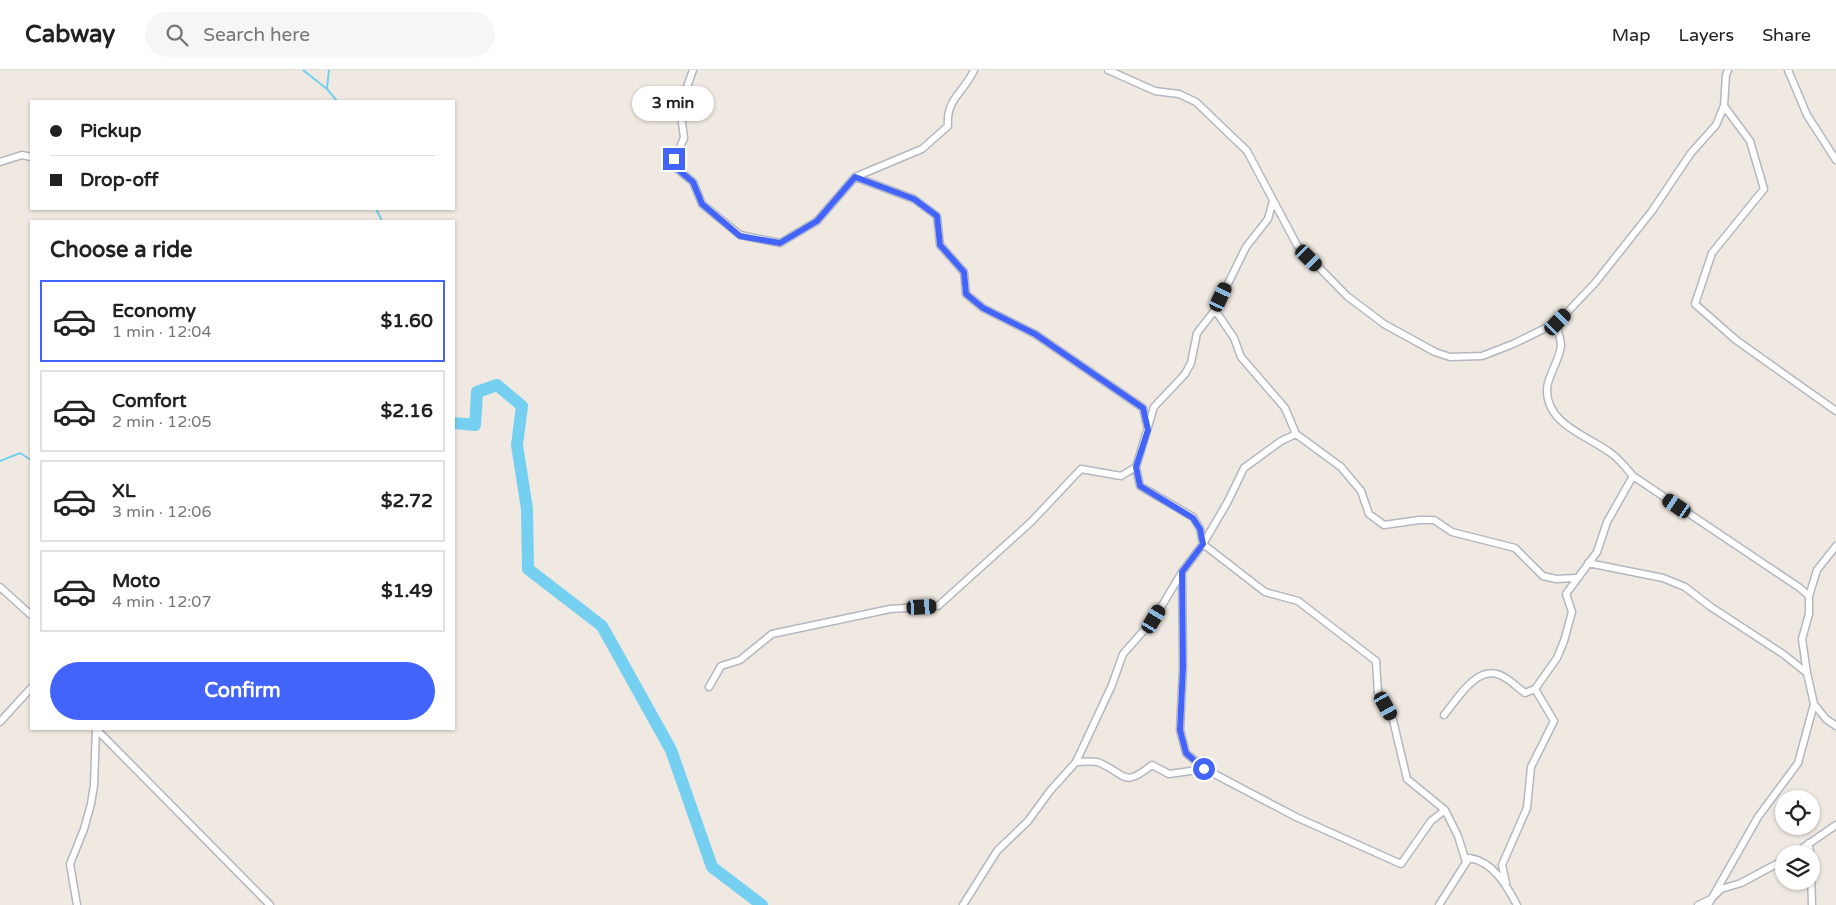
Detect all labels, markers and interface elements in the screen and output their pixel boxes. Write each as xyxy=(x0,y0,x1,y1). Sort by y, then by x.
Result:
search box xyxy=(145,12,495,57)
text: Cabway xyxy=(25,20,115,49)
icon: search xyxy=(163,21,191,49)
text: Search here xyxy=(203,24,310,46)
text: Map xyxy=(1612,24,1651,46)
text: Layers xyxy=(1679,24,1734,46)
text: Share xyxy=(1762,24,1811,46)
callout: 3 min xyxy=(633,87,715,122)
text: 3 min xyxy=(652,93,694,113)
text: Pickup xyxy=(80,120,141,142)
route end xyxy=(663,148,685,170)
text: Drop-off xyxy=(80,169,159,191)
text: Choose a ride xyxy=(50,237,193,263)
car xyxy=(1293,242,1324,274)
car xyxy=(1207,280,1234,314)
icon: car xyxy=(52,299,97,344)
text: Economy xyxy=(112,300,196,322)
car xyxy=(1542,306,1573,338)
text: $1.60 xyxy=(381,310,433,332)
text: 1 min · 12:04 xyxy=(112,322,211,342)
icon: car xyxy=(52,389,97,434)
text: Comfort xyxy=(112,390,186,412)
text: $2.16 xyxy=(381,400,433,422)
text: 2 min · 12:05 xyxy=(112,412,211,432)
icon: car xyxy=(52,479,97,524)
text: XL xyxy=(112,480,136,502)
text: $2.72 xyxy=(381,490,433,512)
car xyxy=(1660,491,1693,521)
text: 3 min · 12:06 xyxy=(112,502,211,522)
icon: car xyxy=(52,569,97,614)
text: Moto xyxy=(112,570,160,592)
text: $1.49 xyxy=(381,580,433,602)
text: 4 min · 12:07 xyxy=(112,592,211,612)
car xyxy=(906,599,937,615)
car xyxy=(1139,602,1168,636)
button: Confirm xyxy=(50,662,435,720)
car xyxy=(1372,689,1399,723)
route start xyxy=(1193,758,1215,780)
map controls xyxy=(1775,790,1820,890)
button: locate xyxy=(1775,790,1820,835)
button: layers xyxy=(1775,845,1820,890)

